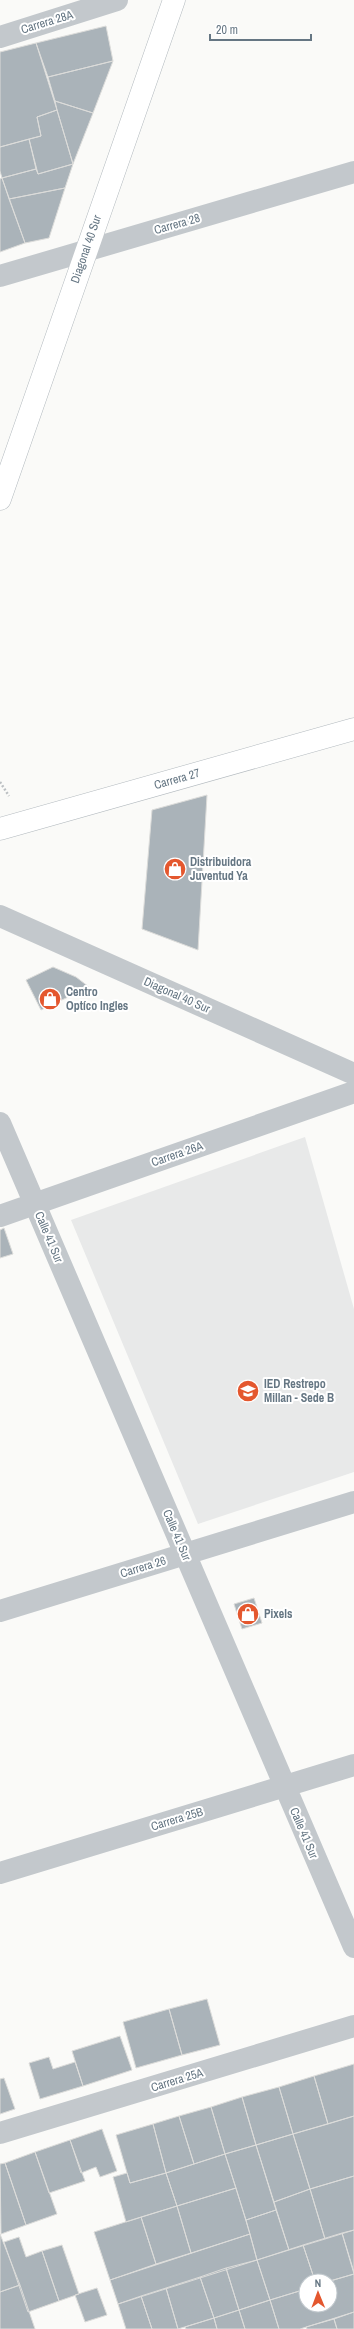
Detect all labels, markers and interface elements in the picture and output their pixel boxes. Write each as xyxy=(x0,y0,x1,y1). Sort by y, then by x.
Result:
street label: Carrera 28A xyxy=(19,6,75,37)
scale bar xyxy=(210,16,311,42)
text: 20 m xyxy=(216,22,238,38)
street label: Carrera 28 xyxy=(152,210,202,238)
street label: Diagonal 40 Sur xyxy=(67,212,105,285)
street label: Carrera 27 xyxy=(152,765,202,793)
place label: Distribuidora Juventud Ya xyxy=(190,854,252,884)
shop icon: Distribuidora Juventud Ya xyxy=(162,856,188,882)
street label: Diagonal 40 Sur xyxy=(141,973,213,1017)
place label: Centro Optíco Ingles xyxy=(66,984,129,1014)
shop icon: Centro Optíco Ingles xyxy=(37,986,63,1012)
street label: Carrera 26A xyxy=(149,1138,205,1170)
street label: Calle 41 Sur xyxy=(31,1209,67,1266)
place label: IED Restrepo Millan - Sede B xyxy=(264,1376,334,1406)
school or university icon: IED Restrepo Millan - Sede B xyxy=(235,1378,261,1404)
street label: Calle 41 Sur xyxy=(159,1507,195,1564)
street label: Carrera 26 xyxy=(118,1552,168,1582)
shop icon: Pixels xyxy=(235,1601,261,1627)
place label: Pixels xyxy=(264,1606,293,1622)
street label: Carrera 25B xyxy=(149,1803,205,1834)
street label: Calle 41 Sur xyxy=(286,1805,322,1862)
street label: Carrera 25A xyxy=(149,2064,205,2095)
north arrow xyxy=(298,2273,338,2313)
text: N xyxy=(314,2276,321,2290)

